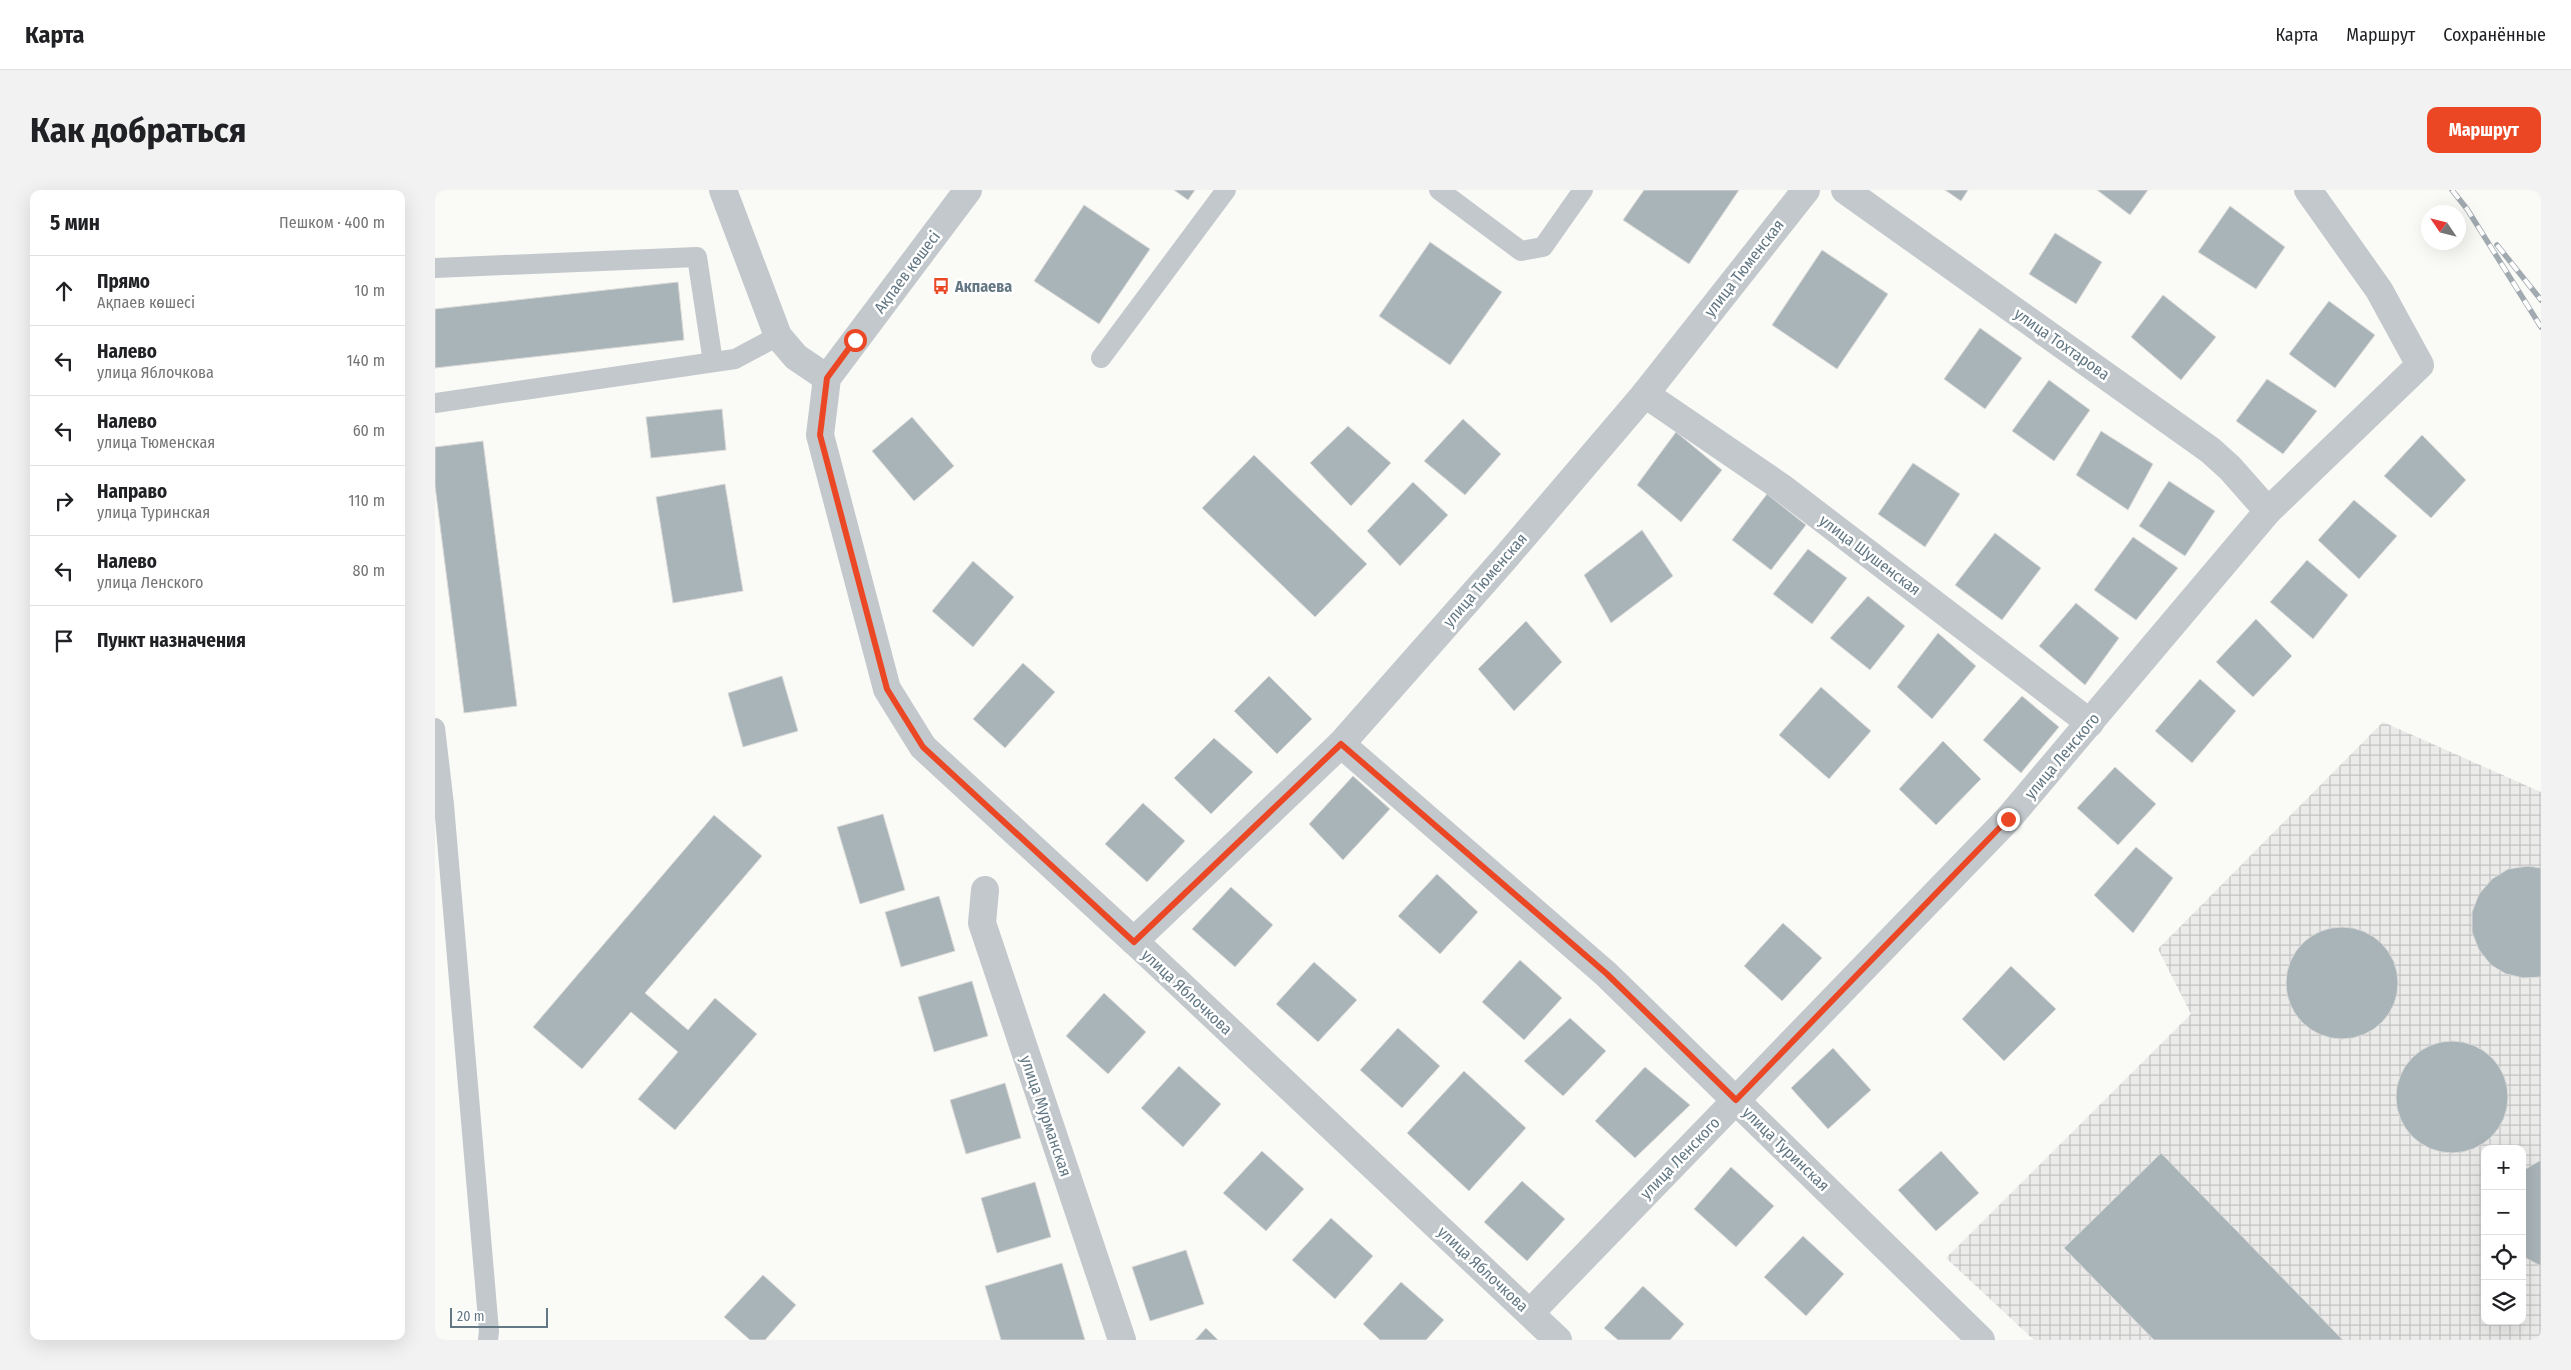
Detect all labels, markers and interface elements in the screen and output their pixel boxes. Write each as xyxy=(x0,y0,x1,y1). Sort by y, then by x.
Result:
text: Карта xyxy=(25,21,84,49)
text: Карта xyxy=(2275,24,2318,46)
text: Маршрут xyxy=(2346,24,2415,46)
text: Сохранённые xyxy=(2443,24,2546,46)
button: Маршрут xyxy=(2427,107,2541,153)
text: Как добраться xyxy=(30,109,247,151)
north arrow xyxy=(2421,205,2466,250)
text: 5 мин xyxy=(50,210,100,236)
text: Пешком · 400 m xyxy=(279,213,385,232)
street label: улица Тюменская xyxy=(1700,216,1788,320)
street label: Ақпаев көшесі xyxy=(870,227,944,317)
text: Прямо xyxy=(97,270,150,293)
bus stop icon: Акпаева xyxy=(931,276,951,296)
icon: ahead xyxy=(50,277,78,305)
place label: Акпаева xyxy=(954,277,1012,296)
text: 10 m xyxy=(354,281,385,300)
text: Ақпаев көшесі xyxy=(97,293,195,312)
street label: улица Тохтарова xyxy=(2011,304,2113,384)
route start xyxy=(844,329,867,352)
text: Налево xyxy=(97,340,157,363)
icon: left xyxy=(50,347,78,375)
text: 140 m xyxy=(347,351,385,370)
text: улица Яблочкова xyxy=(97,363,214,382)
text: Налево xyxy=(97,410,157,433)
icon: left xyxy=(50,417,78,445)
text: 60 m xyxy=(353,421,385,440)
text: улица Тюменская xyxy=(97,433,215,452)
text: Направо xyxy=(97,480,167,503)
icon: right xyxy=(50,487,78,515)
text: 110 m xyxy=(348,491,385,510)
text: улица Туринская xyxy=(97,503,210,522)
street label: улица Шушенская xyxy=(1816,511,1924,599)
street label: улица Тюменская xyxy=(1439,529,1531,631)
text: Налево xyxy=(97,550,157,573)
icon: left xyxy=(50,557,78,585)
text: 80 m xyxy=(353,561,385,580)
text: улица Ленского xyxy=(97,573,204,592)
icon: arrive xyxy=(50,627,78,655)
text: Пункт назначения xyxy=(97,629,246,652)
street label: улица Ленского xyxy=(2020,709,2104,803)
route end xyxy=(1997,808,2020,831)
street label: улица Яблочкова xyxy=(1138,945,1236,1039)
street label: улица Мурманская xyxy=(1016,1053,1076,1179)
street label: улица Туринская xyxy=(1739,1103,1833,1195)
street label: улица Ленского xyxy=(1636,1113,1724,1203)
map controls xyxy=(2481,1145,2526,1325)
button: + xyxy=(2481,1145,2526,1190)
button: − xyxy=(2481,1190,2526,1235)
street label: улица Яблочкова xyxy=(1434,1222,1532,1316)
button: locate xyxy=(2481,1235,2526,1280)
button: layers xyxy=(2481,1280,2526,1325)
scale bar xyxy=(450,1305,547,1328)
text: 20 m xyxy=(457,1308,485,1325)

